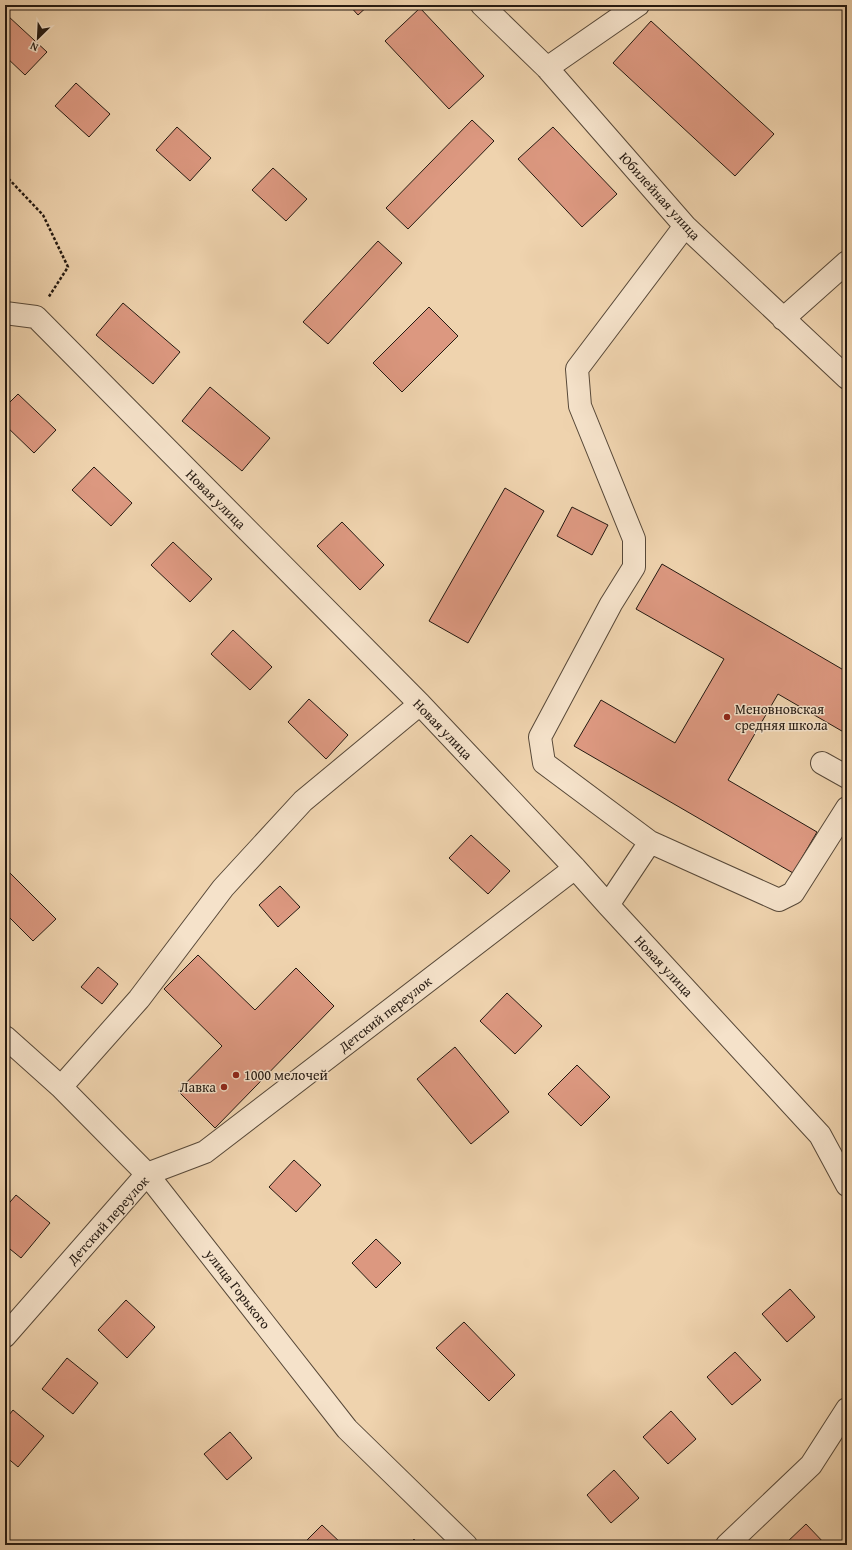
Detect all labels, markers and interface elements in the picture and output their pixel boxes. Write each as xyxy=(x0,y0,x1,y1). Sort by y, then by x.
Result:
north arrow xyxy=(18,18,58,58)
text: N xyxy=(27,38,41,56)
street label: Юбилейная улица xyxy=(615,147,705,245)
street label: Новая улица xyxy=(181,464,251,534)
street label: Новая улица xyxy=(409,694,477,764)
place label: Меновновская средняя школа xyxy=(735,699,828,735)
marker: Меновновская средняя школа xyxy=(722,712,732,722)
street label: Новая улица xyxy=(630,931,698,1002)
street label: Детский переулок xyxy=(333,971,436,1057)
place label: 1000 мелочей xyxy=(244,1065,328,1085)
marker: 1000 мелочей xyxy=(231,1070,241,1080)
place label: Лавка xyxy=(180,1077,216,1097)
marker: Лавка xyxy=(219,1082,229,1092)
street label: Детский переулок xyxy=(62,1171,154,1270)
street label: улица Горького xyxy=(200,1244,276,1333)

